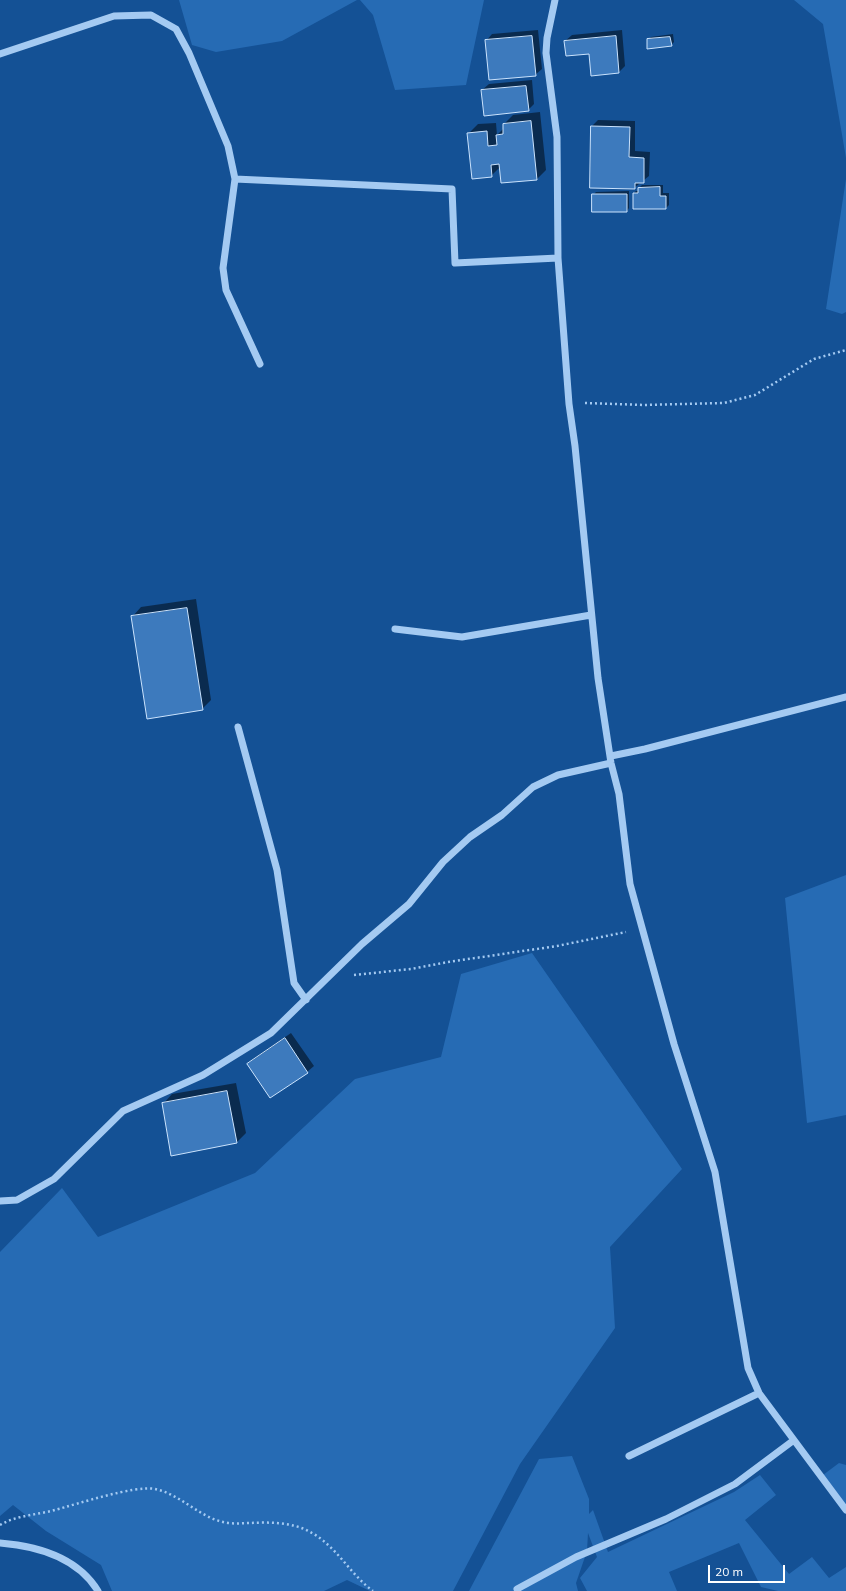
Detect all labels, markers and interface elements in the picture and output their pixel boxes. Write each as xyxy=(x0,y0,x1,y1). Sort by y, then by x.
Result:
scale bar xyxy=(710,1557,787,1583)
text: 20 m xyxy=(715,1564,743,1579)

